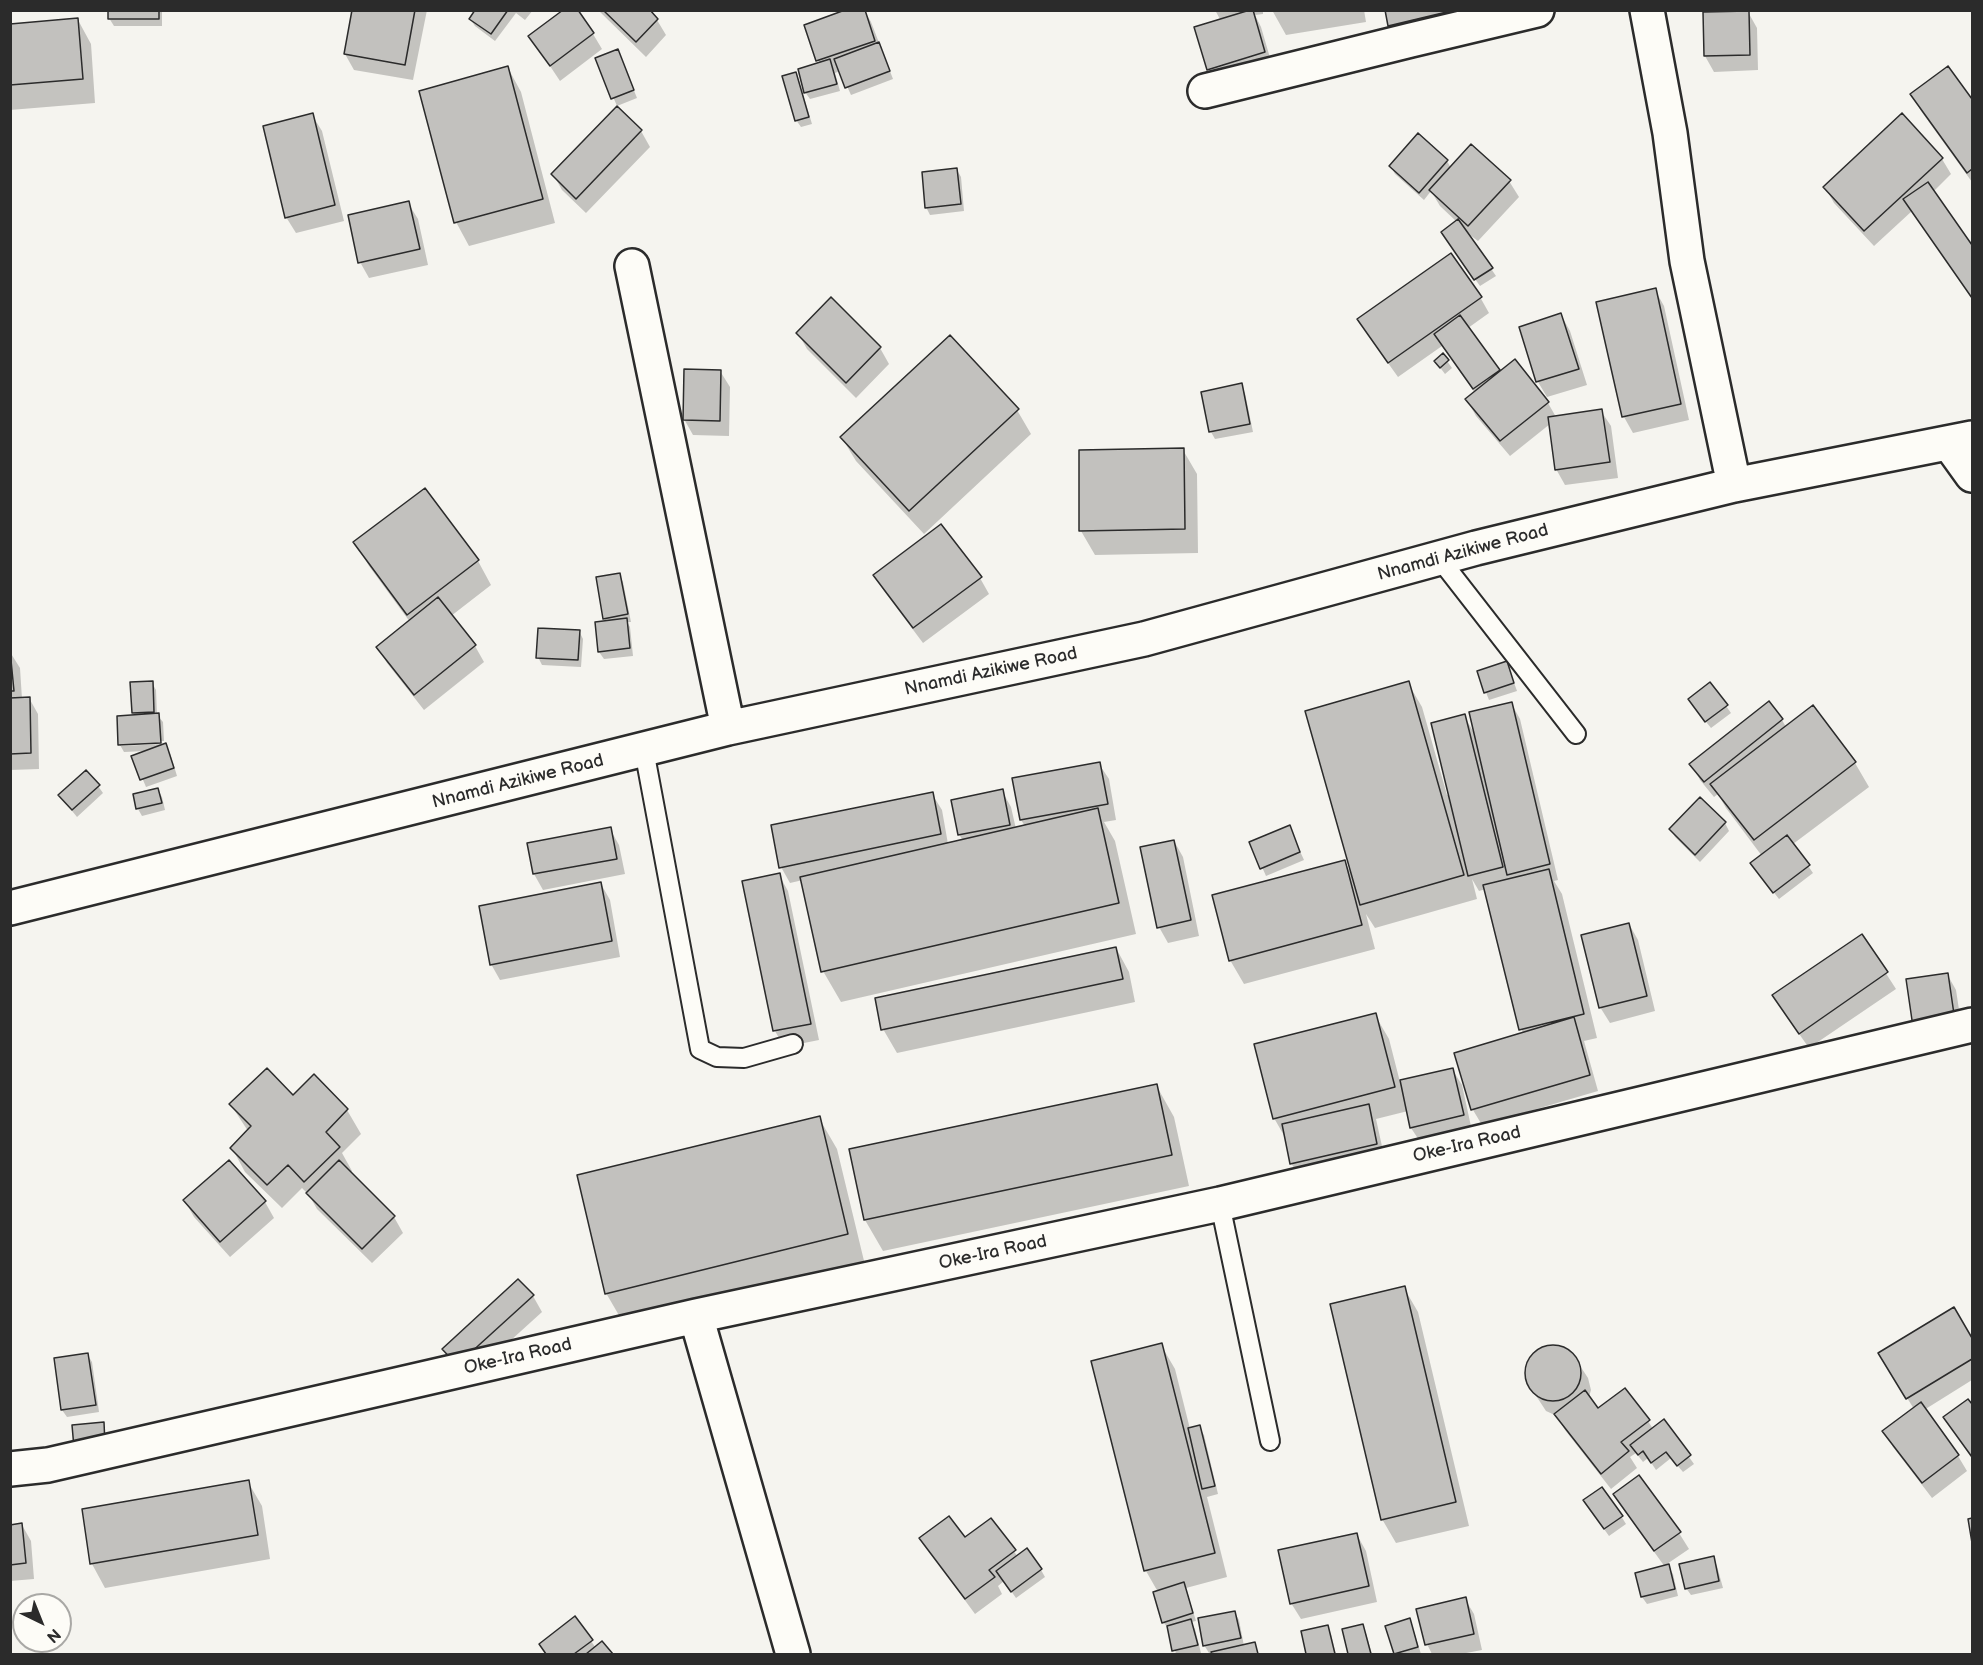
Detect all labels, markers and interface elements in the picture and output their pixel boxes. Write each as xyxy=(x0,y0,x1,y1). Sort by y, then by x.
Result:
street label: Nnamdi Azikiwe Road xyxy=(1375,520,1551,586)
street label: Nnamdi Azikiwe Road xyxy=(903,643,1079,701)
street label: Nnamdi Azikiwe Road xyxy=(430,750,606,814)
street label: Oke-Ira Road xyxy=(1411,1122,1523,1168)
street label: Oke-Ira Road xyxy=(937,1231,1049,1275)
street label: Oke-Ira Road xyxy=(462,1334,574,1380)
north arrow xyxy=(12,1593,72,1653)
text: N xyxy=(42,1624,64,1646)

